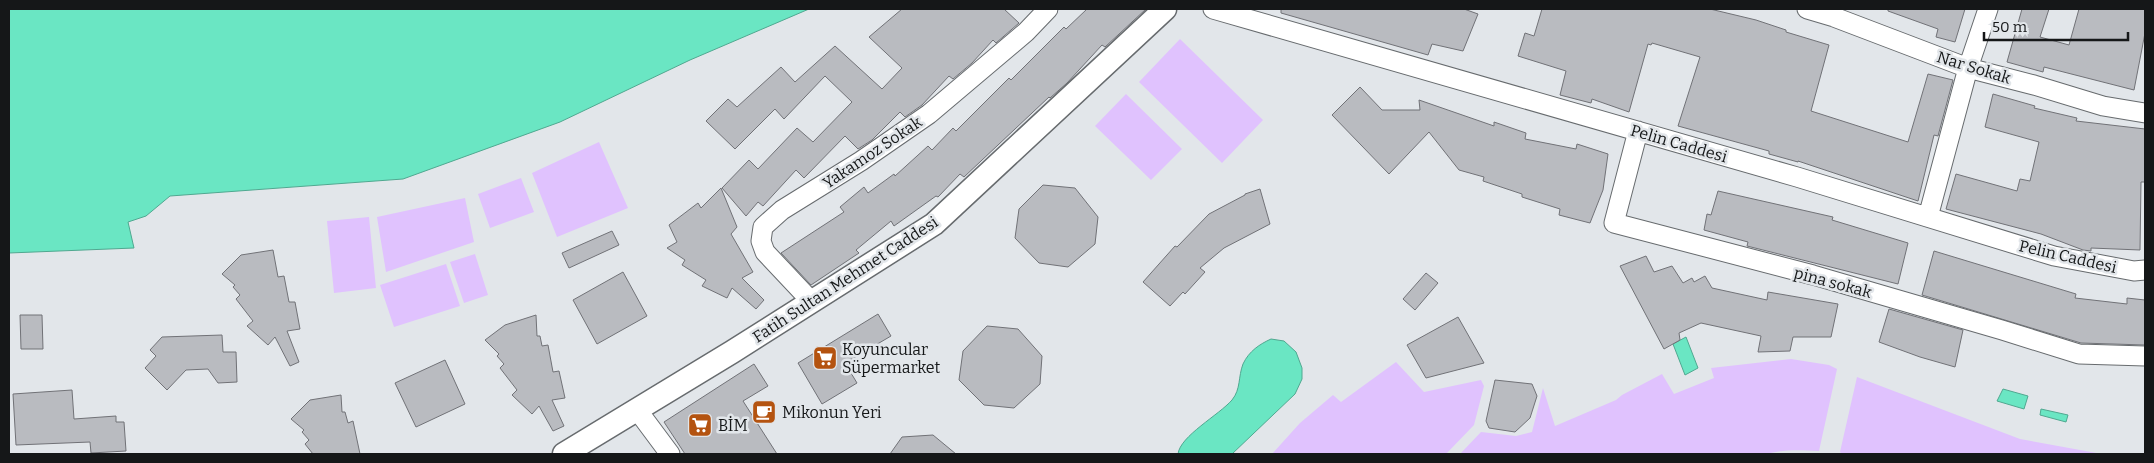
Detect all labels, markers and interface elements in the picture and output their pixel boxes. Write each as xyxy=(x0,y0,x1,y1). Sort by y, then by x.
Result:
scale bar xyxy=(1984,10,2128,42)
text: 50 m xyxy=(1992,18,2028,36)
street label: Nar Sokak xyxy=(1935,47,2013,88)
street label: Yakamoz Sokak xyxy=(819,112,925,193)
street label: Pelin Caddesi xyxy=(1628,121,1730,166)
street label: Fatih Sultan Mehmet Caddesi xyxy=(749,212,942,347)
street label: Pelin Caddesi xyxy=(2017,236,2119,277)
street label: pina sokak xyxy=(1792,263,1874,302)
place label: Koyuncular Süpermarket xyxy=(842,340,940,377)
supermarket icon: Koyuncular Süpermarket xyxy=(812,345,838,371)
cafe icon: Mikonun Yeri xyxy=(751,399,777,425)
place label: Mikonun Yeri xyxy=(782,403,882,422)
supermarket icon: BİM xyxy=(687,412,713,438)
place label: BİM xyxy=(718,416,748,435)

